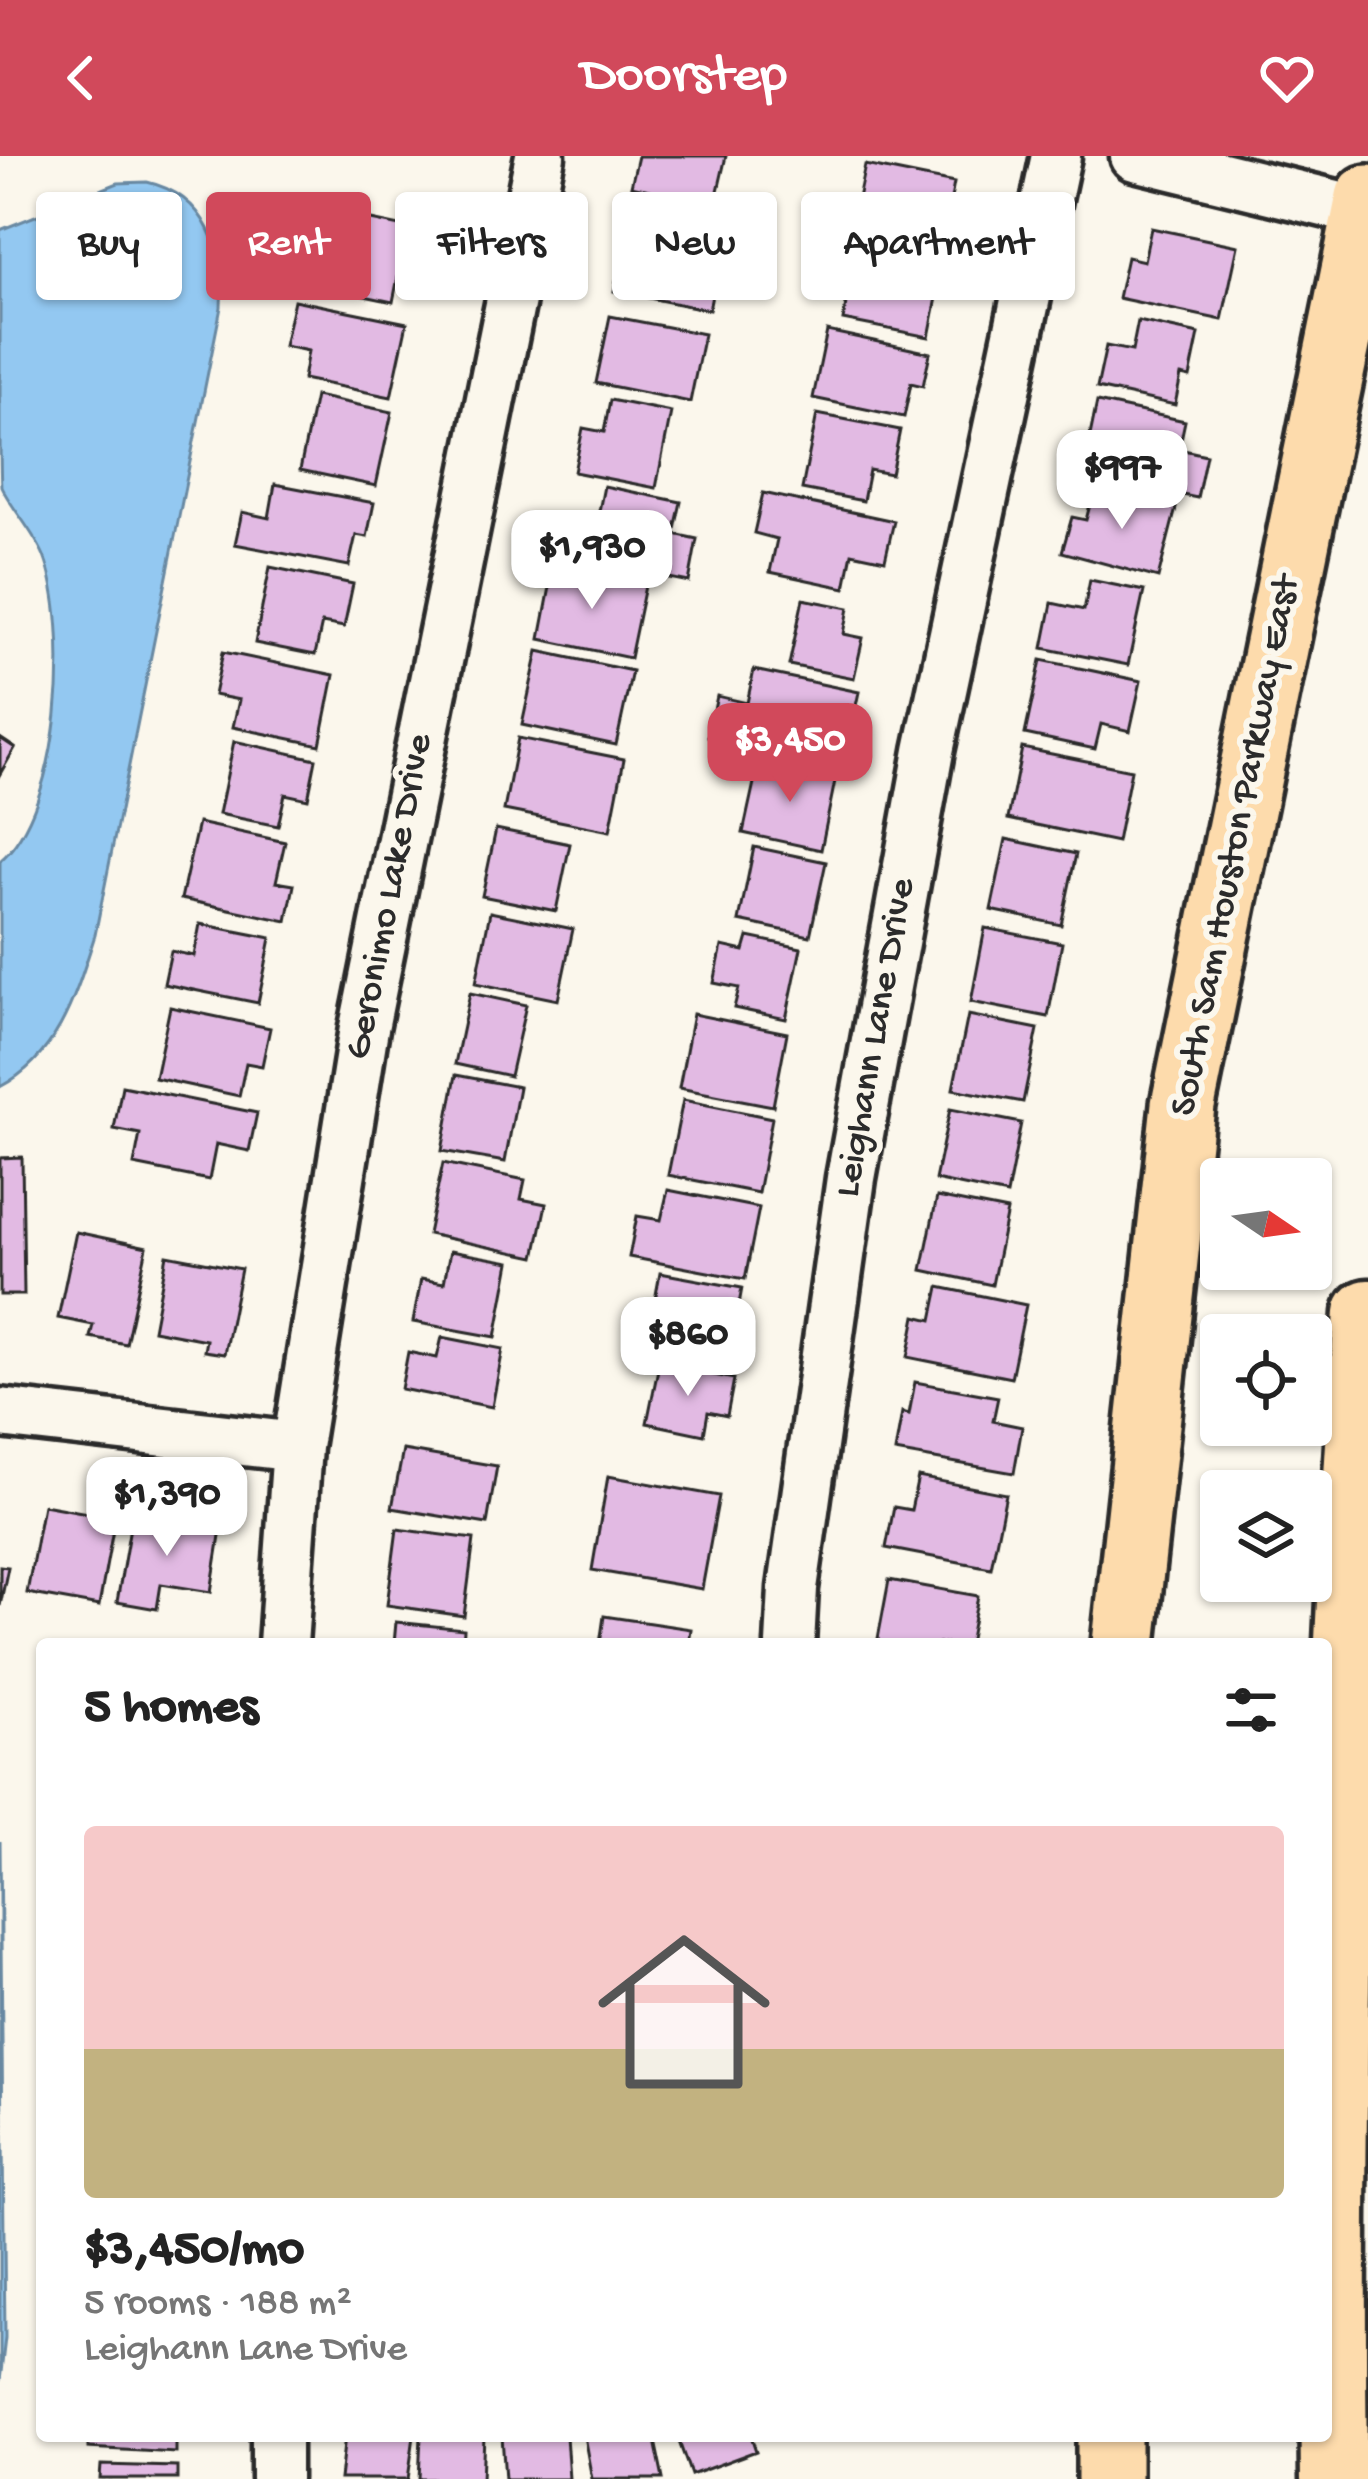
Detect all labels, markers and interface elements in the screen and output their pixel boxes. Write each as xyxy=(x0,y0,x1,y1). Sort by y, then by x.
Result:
icon: back xyxy=(48,45,114,111)
icon: heart xyxy=(1254,45,1320,111)
text: Doorstep xyxy=(581,46,787,110)
chip: Buy xyxy=(36,192,182,300)
chip: Rent xyxy=(206,192,371,300)
chip: Filters xyxy=(395,192,588,300)
chip: New xyxy=(612,192,777,300)
chip: Apartment xyxy=(801,192,1075,300)
pin: $997 xyxy=(1051,430,1193,532)
text: $997 xyxy=(1084,446,1160,492)
pin: $1,930 xyxy=(494,510,690,612)
text: $1,930 xyxy=(538,526,646,572)
street label: South Sam Houston Parkway East xyxy=(1162,569,1313,1120)
pin: $3,450 xyxy=(692,703,888,805)
text: $3,450 xyxy=(734,719,846,765)
street label: Geronimo Lake Drive xyxy=(337,729,445,1064)
street label: Leighann Lane Drive xyxy=(826,874,928,1201)
north arrow xyxy=(1200,1158,1332,1290)
map controls xyxy=(1200,1158,1332,1602)
pin: $860 xyxy=(617,1297,759,1399)
text: $860 xyxy=(648,1313,728,1359)
button: locate xyxy=(1200,1314,1332,1446)
pin: $1,390 xyxy=(69,1457,265,1559)
button: layers xyxy=(1200,1470,1332,1602)
text: $1,390 xyxy=(113,1473,221,1519)
icon: filters xyxy=(1218,1677,1284,1743)
text: 5 homes xyxy=(84,1680,258,1740)
icon: home xyxy=(576,1904,792,2120)
text: $3,450/mo xyxy=(84,2222,304,2282)
text: 5 rooms · 188 m² xyxy=(84,2282,352,2328)
text: Leighann Lane Drive xyxy=(84,2328,407,2374)

